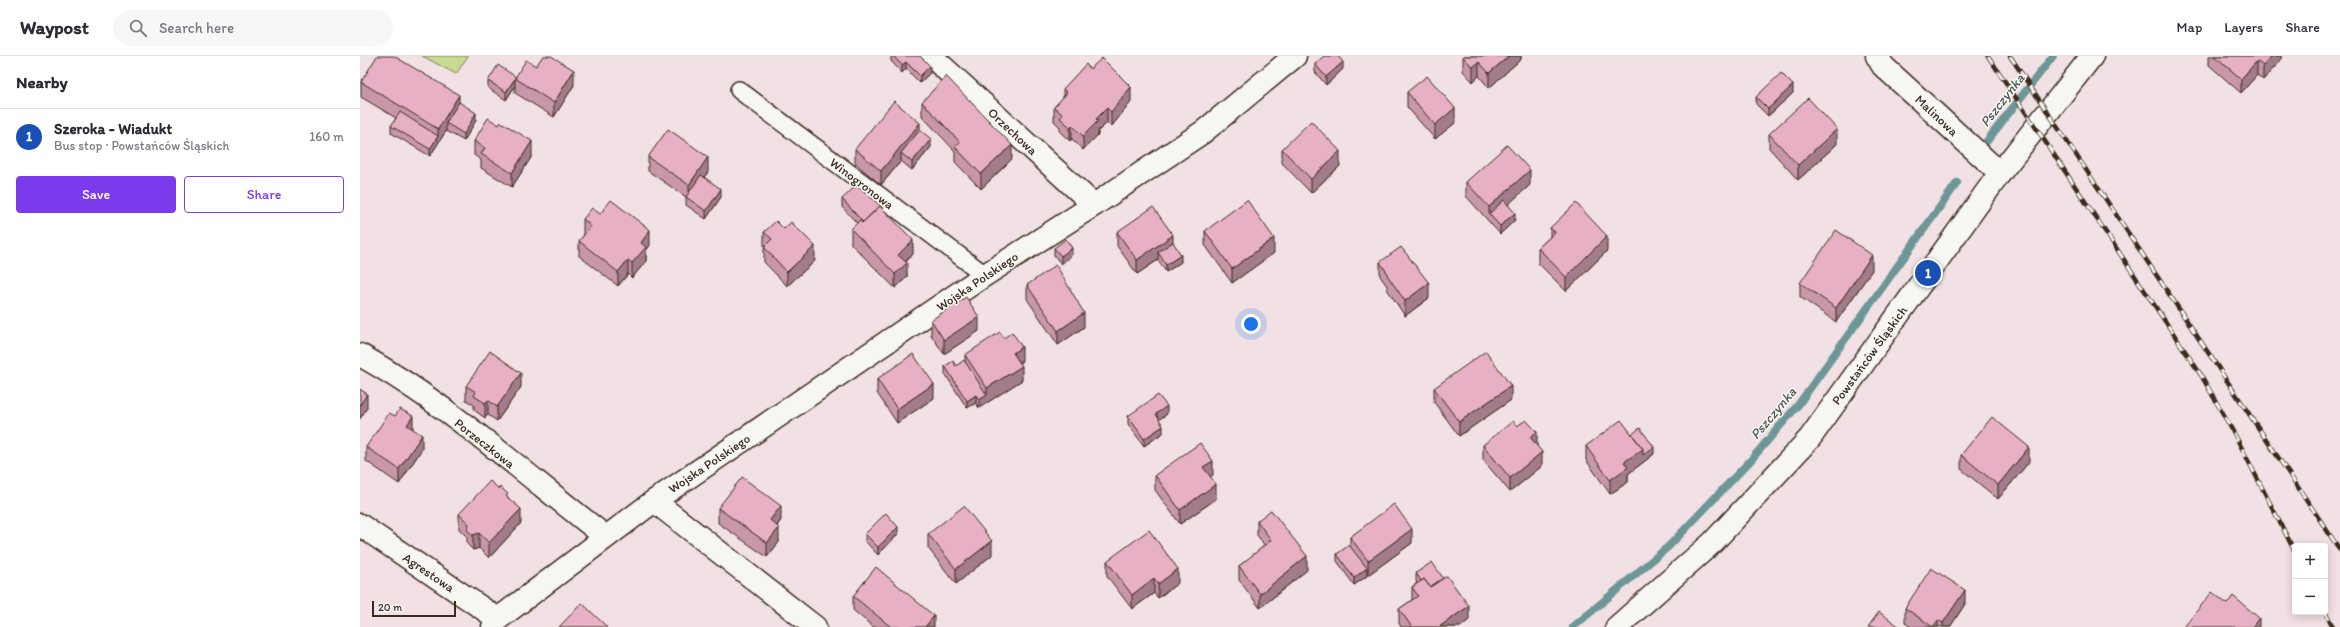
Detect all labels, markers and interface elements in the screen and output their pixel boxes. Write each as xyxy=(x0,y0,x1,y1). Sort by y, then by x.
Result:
search box xyxy=(113,10,393,46)
text: Waypost xyxy=(20,16,89,39)
icon: search xyxy=(127,17,149,39)
text: Search here xyxy=(159,19,234,37)
text: Map xyxy=(2177,19,2202,36)
text: Layers xyxy=(2224,19,2263,36)
text: Share xyxy=(2285,19,2320,36)
water label: Pszczynka xyxy=(1976,70,2029,130)
text: Nearby xyxy=(16,72,68,92)
street label: Malinowa xyxy=(1912,92,1961,139)
street label: Orzechowa xyxy=(985,105,1041,158)
text: Szeroka - Wiadukt xyxy=(54,120,172,138)
text: 1 xyxy=(26,129,32,144)
text: 160 m xyxy=(309,129,344,144)
text: Bus stop · Powstańców Śląskich xyxy=(54,138,230,153)
street label: Winogronowa xyxy=(827,155,897,213)
button: Save xyxy=(16,176,176,213)
button: Share xyxy=(184,176,344,213)
street label: Wojska Polskiego xyxy=(934,248,1021,314)
pin: 1 xyxy=(1915,258,1941,288)
street label: Powstańców Śląskich xyxy=(1829,303,1910,407)
your location xyxy=(1241,314,1261,334)
water label: Pszczynka xyxy=(1747,383,1800,443)
street label: Porzeczkowa xyxy=(452,415,518,472)
street label: Wojska Polskiego xyxy=(666,430,753,496)
map controls xyxy=(2292,543,2328,615)
button: + xyxy=(2292,543,2328,579)
street label: Agrestowa xyxy=(400,550,458,595)
button: − xyxy=(2292,579,2328,615)
scale bar xyxy=(372,599,456,618)
text: 20 m xyxy=(378,601,402,614)

